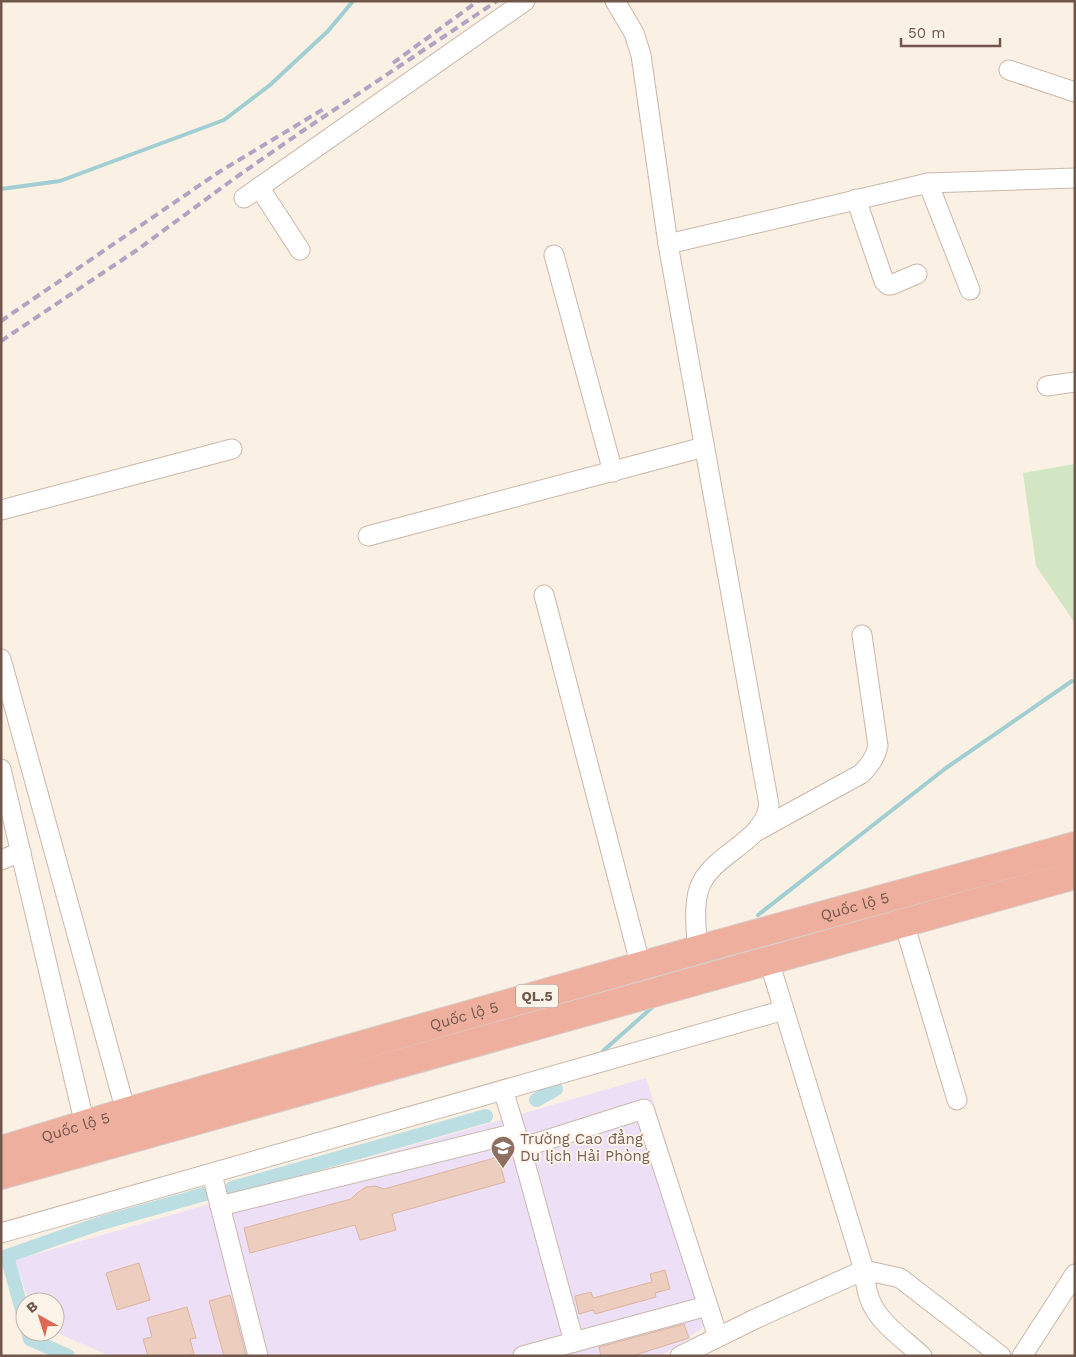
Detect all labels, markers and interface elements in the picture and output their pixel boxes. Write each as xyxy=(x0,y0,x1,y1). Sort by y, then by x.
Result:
scale bar xyxy=(901,15,1000,47)
text: 50 m xyxy=(908,24,945,42)
street label: Quốc lộ 5 xyxy=(819,889,891,925)
road number: QL.5 xyxy=(516,984,558,1008)
street label: Quốc lộ 5 xyxy=(428,998,500,1034)
street label: Quốc lộ 5 xyxy=(39,1108,112,1146)
place label: Trường Cao đẳng Du lịch Hải Phòng xyxy=(520,1129,650,1165)
school or university icon: Trường Cao đẳng Du lịch Hải Phòng xyxy=(490,1135,516,1169)
north arrow xyxy=(15,1292,65,1342)
text: B xyxy=(23,1297,41,1316)

